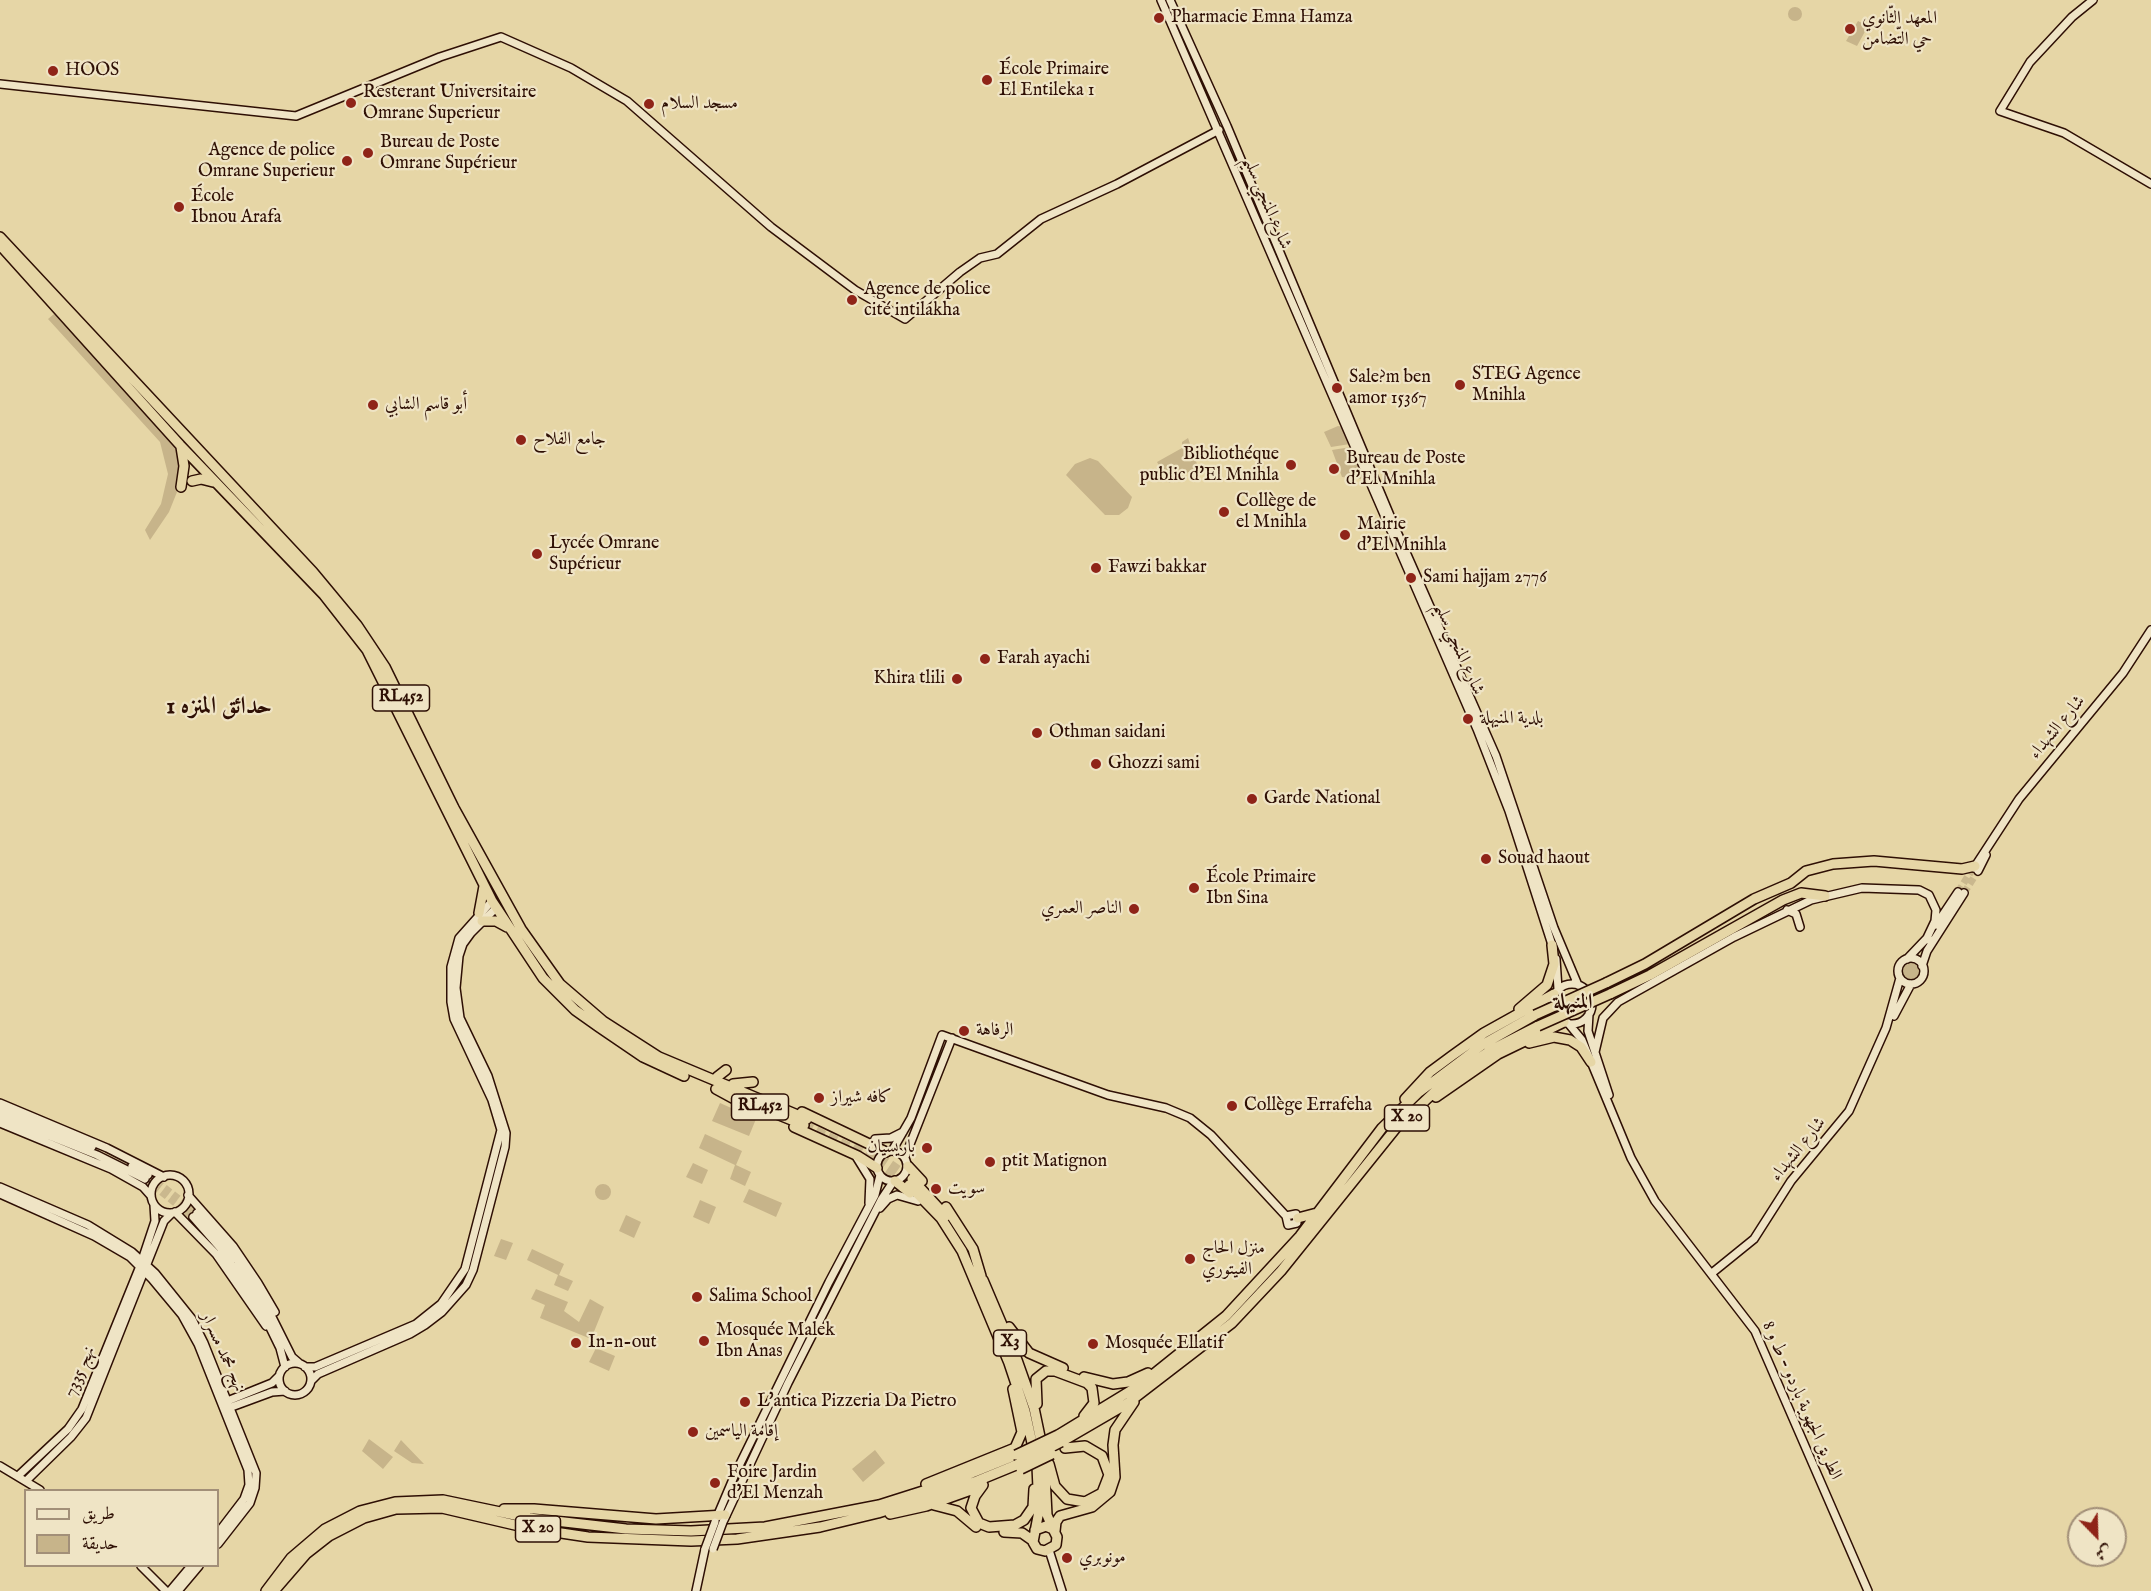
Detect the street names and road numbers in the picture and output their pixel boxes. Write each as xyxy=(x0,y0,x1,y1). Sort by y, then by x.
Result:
street label: شارع المنجي سليم xyxy=(1237,153,1295,253)
street label: شارع المنجي سليم xyxy=(1428,599,1488,699)
road number: RL452 xyxy=(372,685,430,711)
street label: شارع الشهداء xyxy=(2025,692,2091,764)
road number: RL452 xyxy=(732,1094,789,1120)
road number: X 20 xyxy=(1384,1105,1430,1131)
street label: شارع الشهداء xyxy=(1767,1113,1831,1187)
street label: نهج محمد مسرار xyxy=(195,1309,249,1395)
street label: الطريق الجهوية باردو - ط و 8 xyxy=(1756,1318,1846,1484)
road number: X3 xyxy=(994,1330,1026,1356)
street label: نهج 7335 xyxy=(61,1343,101,1401)
road number: X 20 xyxy=(516,1516,560,1542)

